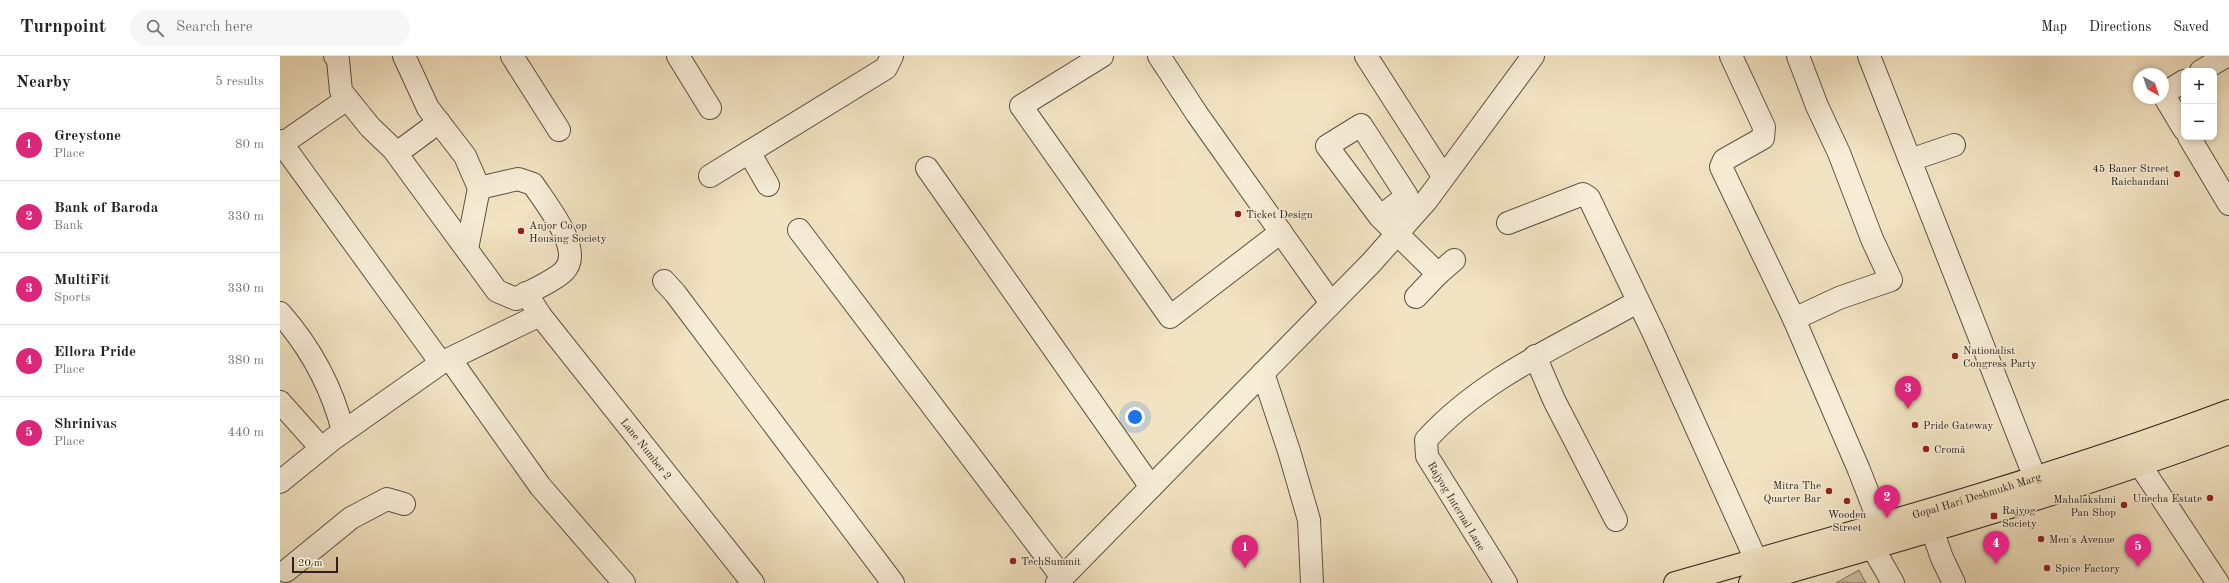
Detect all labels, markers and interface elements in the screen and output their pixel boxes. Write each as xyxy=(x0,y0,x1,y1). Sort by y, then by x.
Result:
search box xyxy=(130,10,410,46)
icon: search xyxy=(144,17,166,39)
text: Turnpoint xyxy=(20,18,106,37)
text: Search here xyxy=(176,20,253,35)
text: Map xyxy=(2041,20,2067,34)
text: Directions xyxy=(2089,20,2151,34)
text: Saved xyxy=(2173,20,2209,34)
north arrow xyxy=(2133,68,2169,104)
map controls xyxy=(2181,68,2217,140)
button: + xyxy=(2181,68,2217,104)
text: Nearby xyxy=(16,74,71,91)
text: 5 results xyxy=(215,75,264,88)
button: − xyxy=(2181,104,2217,140)
text: Greystone xyxy=(54,129,121,144)
text: 1 xyxy=(25,138,33,151)
text: 80 m xyxy=(235,138,264,151)
text: Place xyxy=(54,147,84,160)
place label: 45 Baner Street Raichandani xyxy=(2092,164,2169,188)
marker: 45 Baner Street Raichandani xyxy=(2172,169,2182,179)
text: Bank of Baroda xyxy=(54,201,158,216)
marker: Ticket Design xyxy=(1233,209,1243,219)
text: 2 xyxy=(25,210,33,223)
text: 330 m xyxy=(227,210,264,223)
place label: Ticket Design xyxy=(1246,210,1313,221)
text: Bank xyxy=(54,219,83,232)
place label: Anjor Co op Housing Society xyxy=(529,221,607,245)
marker: Anjor Co op Housing Society xyxy=(516,226,526,236)
text: MultiFit xyxy=(54,273,110,288)
text: 3 xyxy=(25,282,33,295)
text: 330 m xyxy=(227,282,264,295)
text: Sports xyxy=(54,291,91,304)
text: Ellora Pride xyxy=(54,345,136,360)
place label: Nationalist Congress Party xyxy=(1963,346,2037,370)
marker: Nationalist Congress Party xyxy=(1950,351,1960,361)
text: 4 xyxy=(25,354,33,367)
text: 380 m xyxy=(227,354,264,367)
text: Place xyxy=(54,363,84,376)
pin: 3 xyxy=(1895,376,1921,409)
your location xyxy=(1125,407,1145,427)
text: Shrinivas xyxy=(54,417,117,432)
street label: Lane Number 2 xyxy=(618,417,673,482)
marker: Pride Gateway xyxy=(1910,420,1920,430)
place label: Pride Gateway xyxy=(1923,421,1994,432)
text: 5 xyxy=(25,426,33,439)
text: 440 m xyxy=(227,426,264,439)
text: Place xyxy=(54,435,84,448)
marker: Cromā xyxy=(1921,444,1931,454)
place label: Cromā xyxy=(1934,445,1966,456)
street label: Rajyog Internal Lane xyxy=(1425,460,1487,553)
street label: Gopal Hari Deshmukh Marg xyxy=(1911,472,2043,522)
place label: Mitra The Quarter Bar xyxy=(1763,481,1821,505)
pin: 2 xyxy=(1874,485,1900,518)
marker: Mitra The Quarter Bar xyxy=(1824,486,1834,496)
marker: Unecha Estate xyxy=(2205,493,2215,503)
place label: Unecha Estate xyxy=(2133,494,2202,505)
place label: Mahalakshmi Pan Shop xyxy=(2053,495,2116,519)
marker: Wooden Street xyxy=(1842,496,1852,506)
marker: Mahalakshmi Pan Shop xyxy=(2119,500,2129,510)
place label: Rajyog Society xyxy=(2002,506,2037,530)
place label: Wooden Street xyxy=(1828,510,1866,534)
marker: Rajyog Society xyxy=(1989,511,1999,521)
pin: 4 xyxy=(1983,531,2009,564)
marker: Men's Avenue xyxy=(2036,534,2046,544)
pin: 5 xyxy=(2125,534,2151,567)
pin: 1 xyxy=(1232,535,1258,568)
place label: Men's Avenue xyxy=(2049,535,2115,546)
scale bar xyxy=(292,555,338,574)
marker: TechSummit xyxy=(1008,556,1018,566)
place label: TechSummit xyxy=(1021,557,1081,568)
text: 20 m xyxy=(298,558,323,569)
marker: Spice Factory xyxy=(2042,563,2052,573)
place label: Spice Factory xyxy=(2055,564,2120,575)

